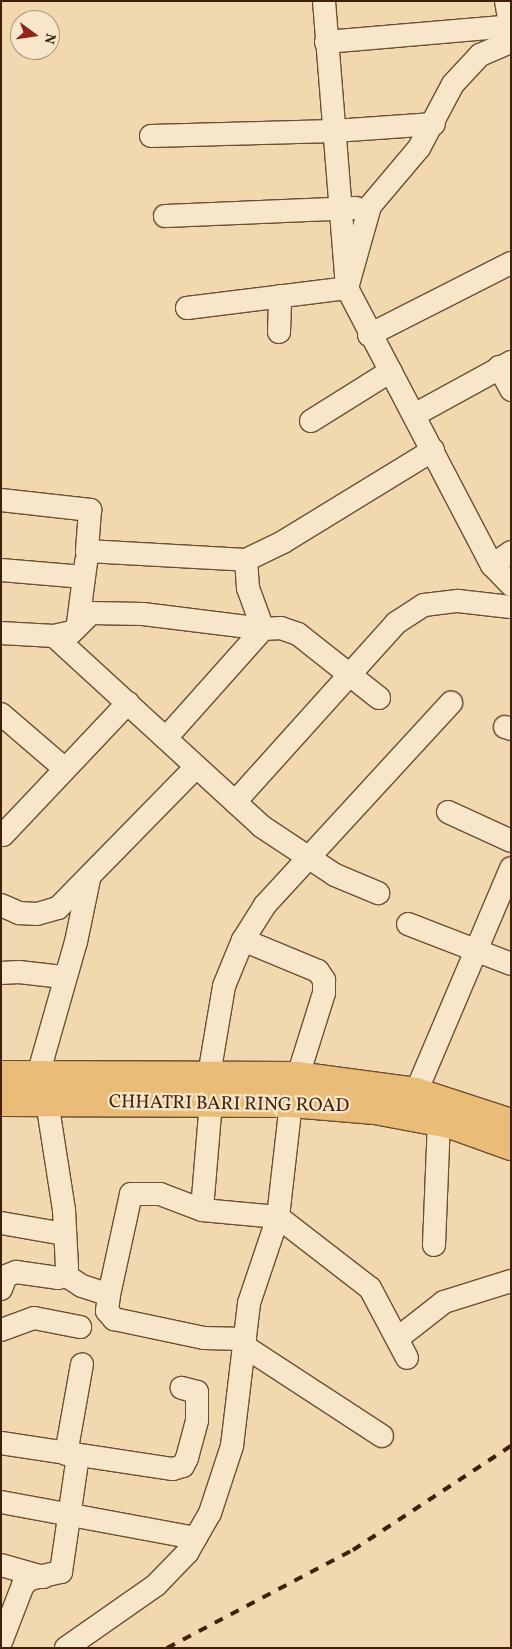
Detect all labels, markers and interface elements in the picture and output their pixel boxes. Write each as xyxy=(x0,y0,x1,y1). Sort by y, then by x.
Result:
north arrow xyxy=(10,10,60,60)
text: N xyxy=(39,31,60,46)
street label: CHHATRI BARI RING ROAD xyxy=(109,1092,349,1118)

